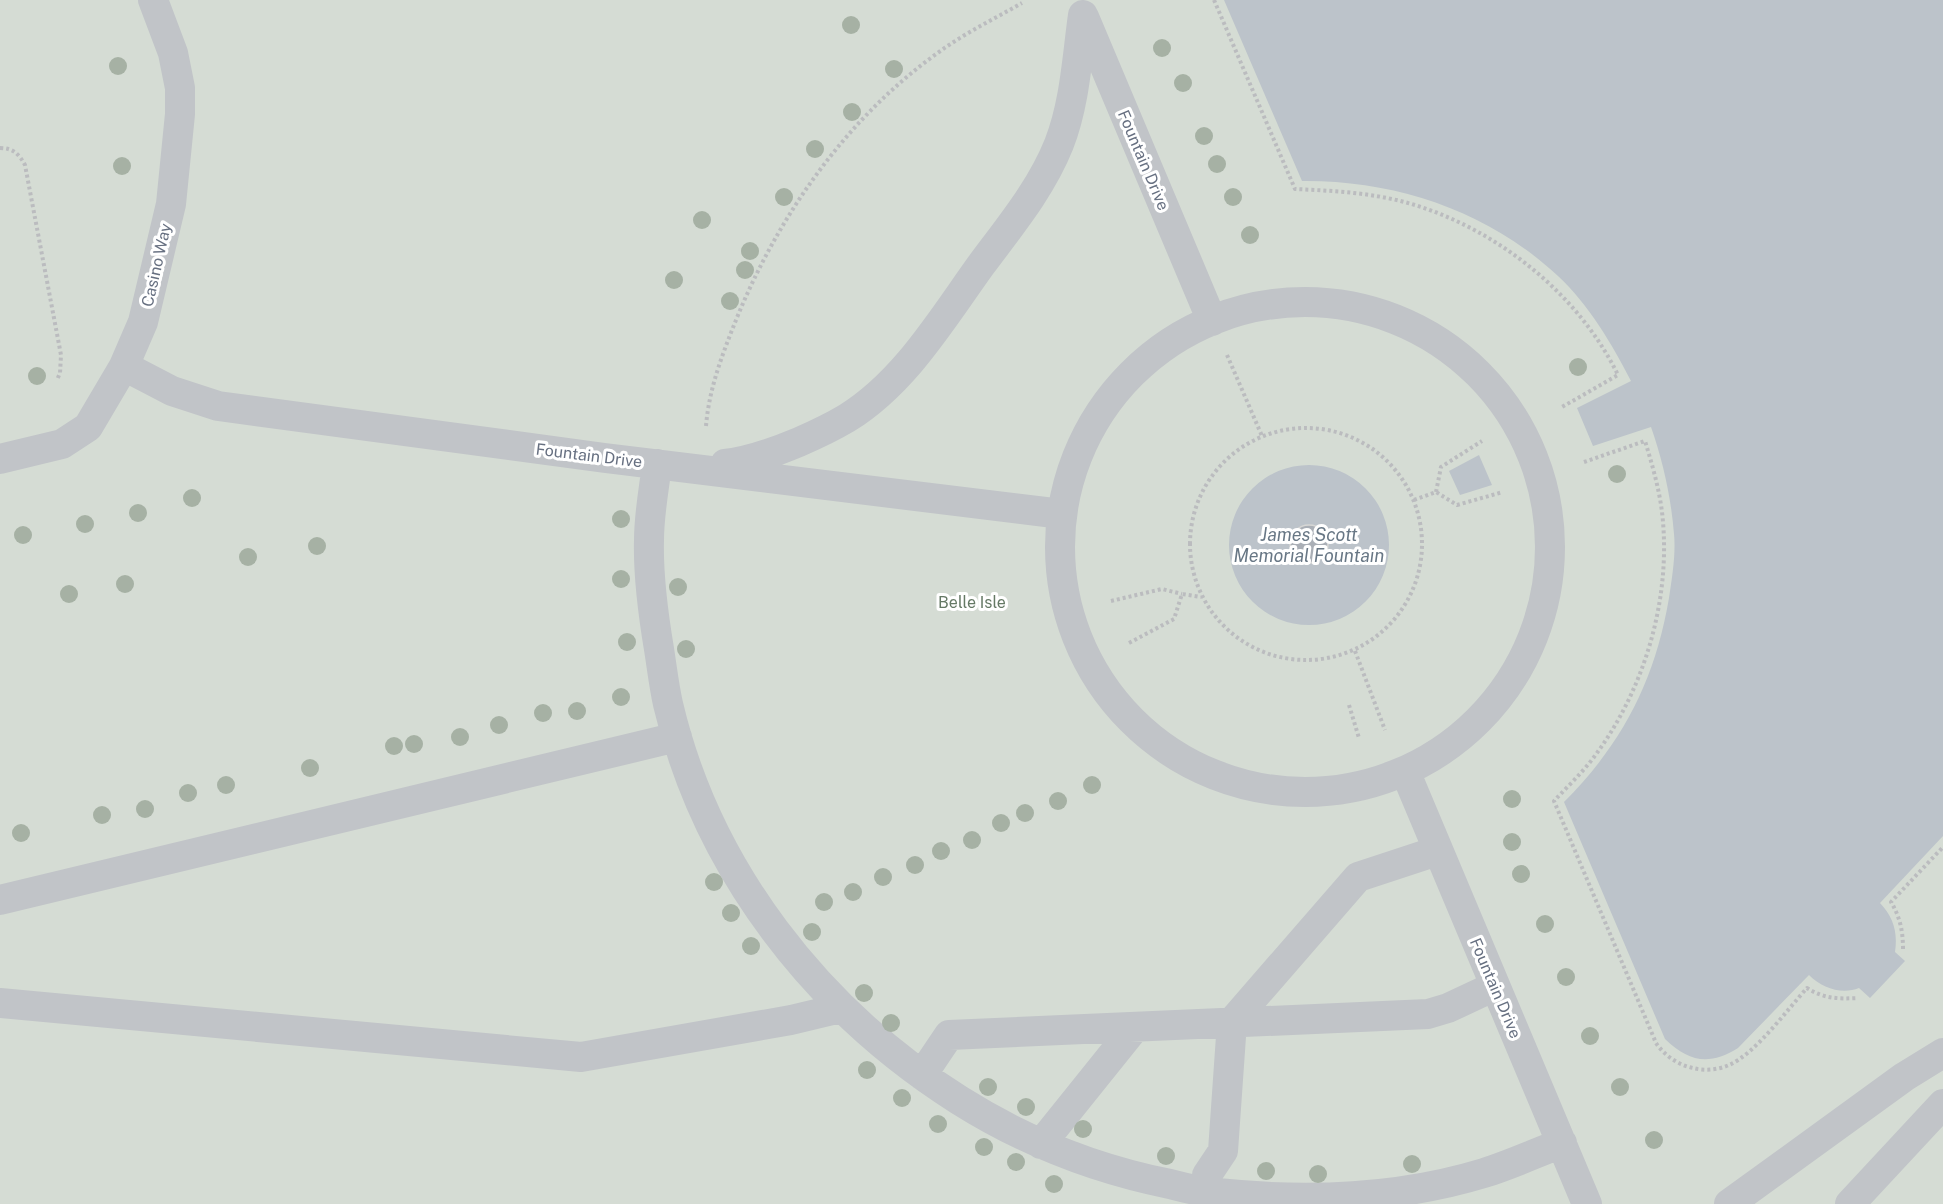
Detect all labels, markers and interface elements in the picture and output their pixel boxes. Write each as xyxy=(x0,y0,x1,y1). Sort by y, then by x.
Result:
street label: Fountain Drive xyxy=(1114,107,1173,213)
street label: Casino Way xyxy=(138,221,175,309)
street label: Fountain Drive xyxy=(535,440,643,471)
water label: James Scott Memorial Fountain xyxy=(1234,524,1384,566)
park label: Belle Isle xyxy=(938,593,1006,612)
street label: Fountain Drive xyxy=(1466,935,1525,1041)

